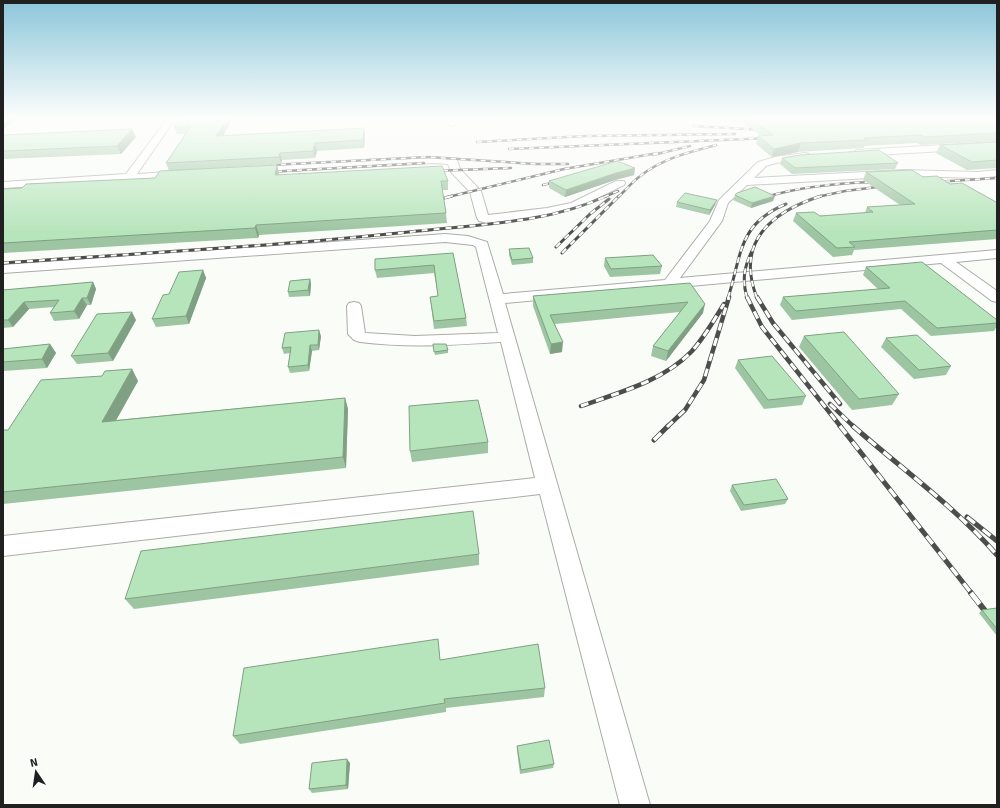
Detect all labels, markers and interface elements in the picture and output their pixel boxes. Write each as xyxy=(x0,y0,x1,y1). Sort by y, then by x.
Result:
north arrow xyxy=(16,752,56,792)
text: N xyxy=(29,756,39,770)

